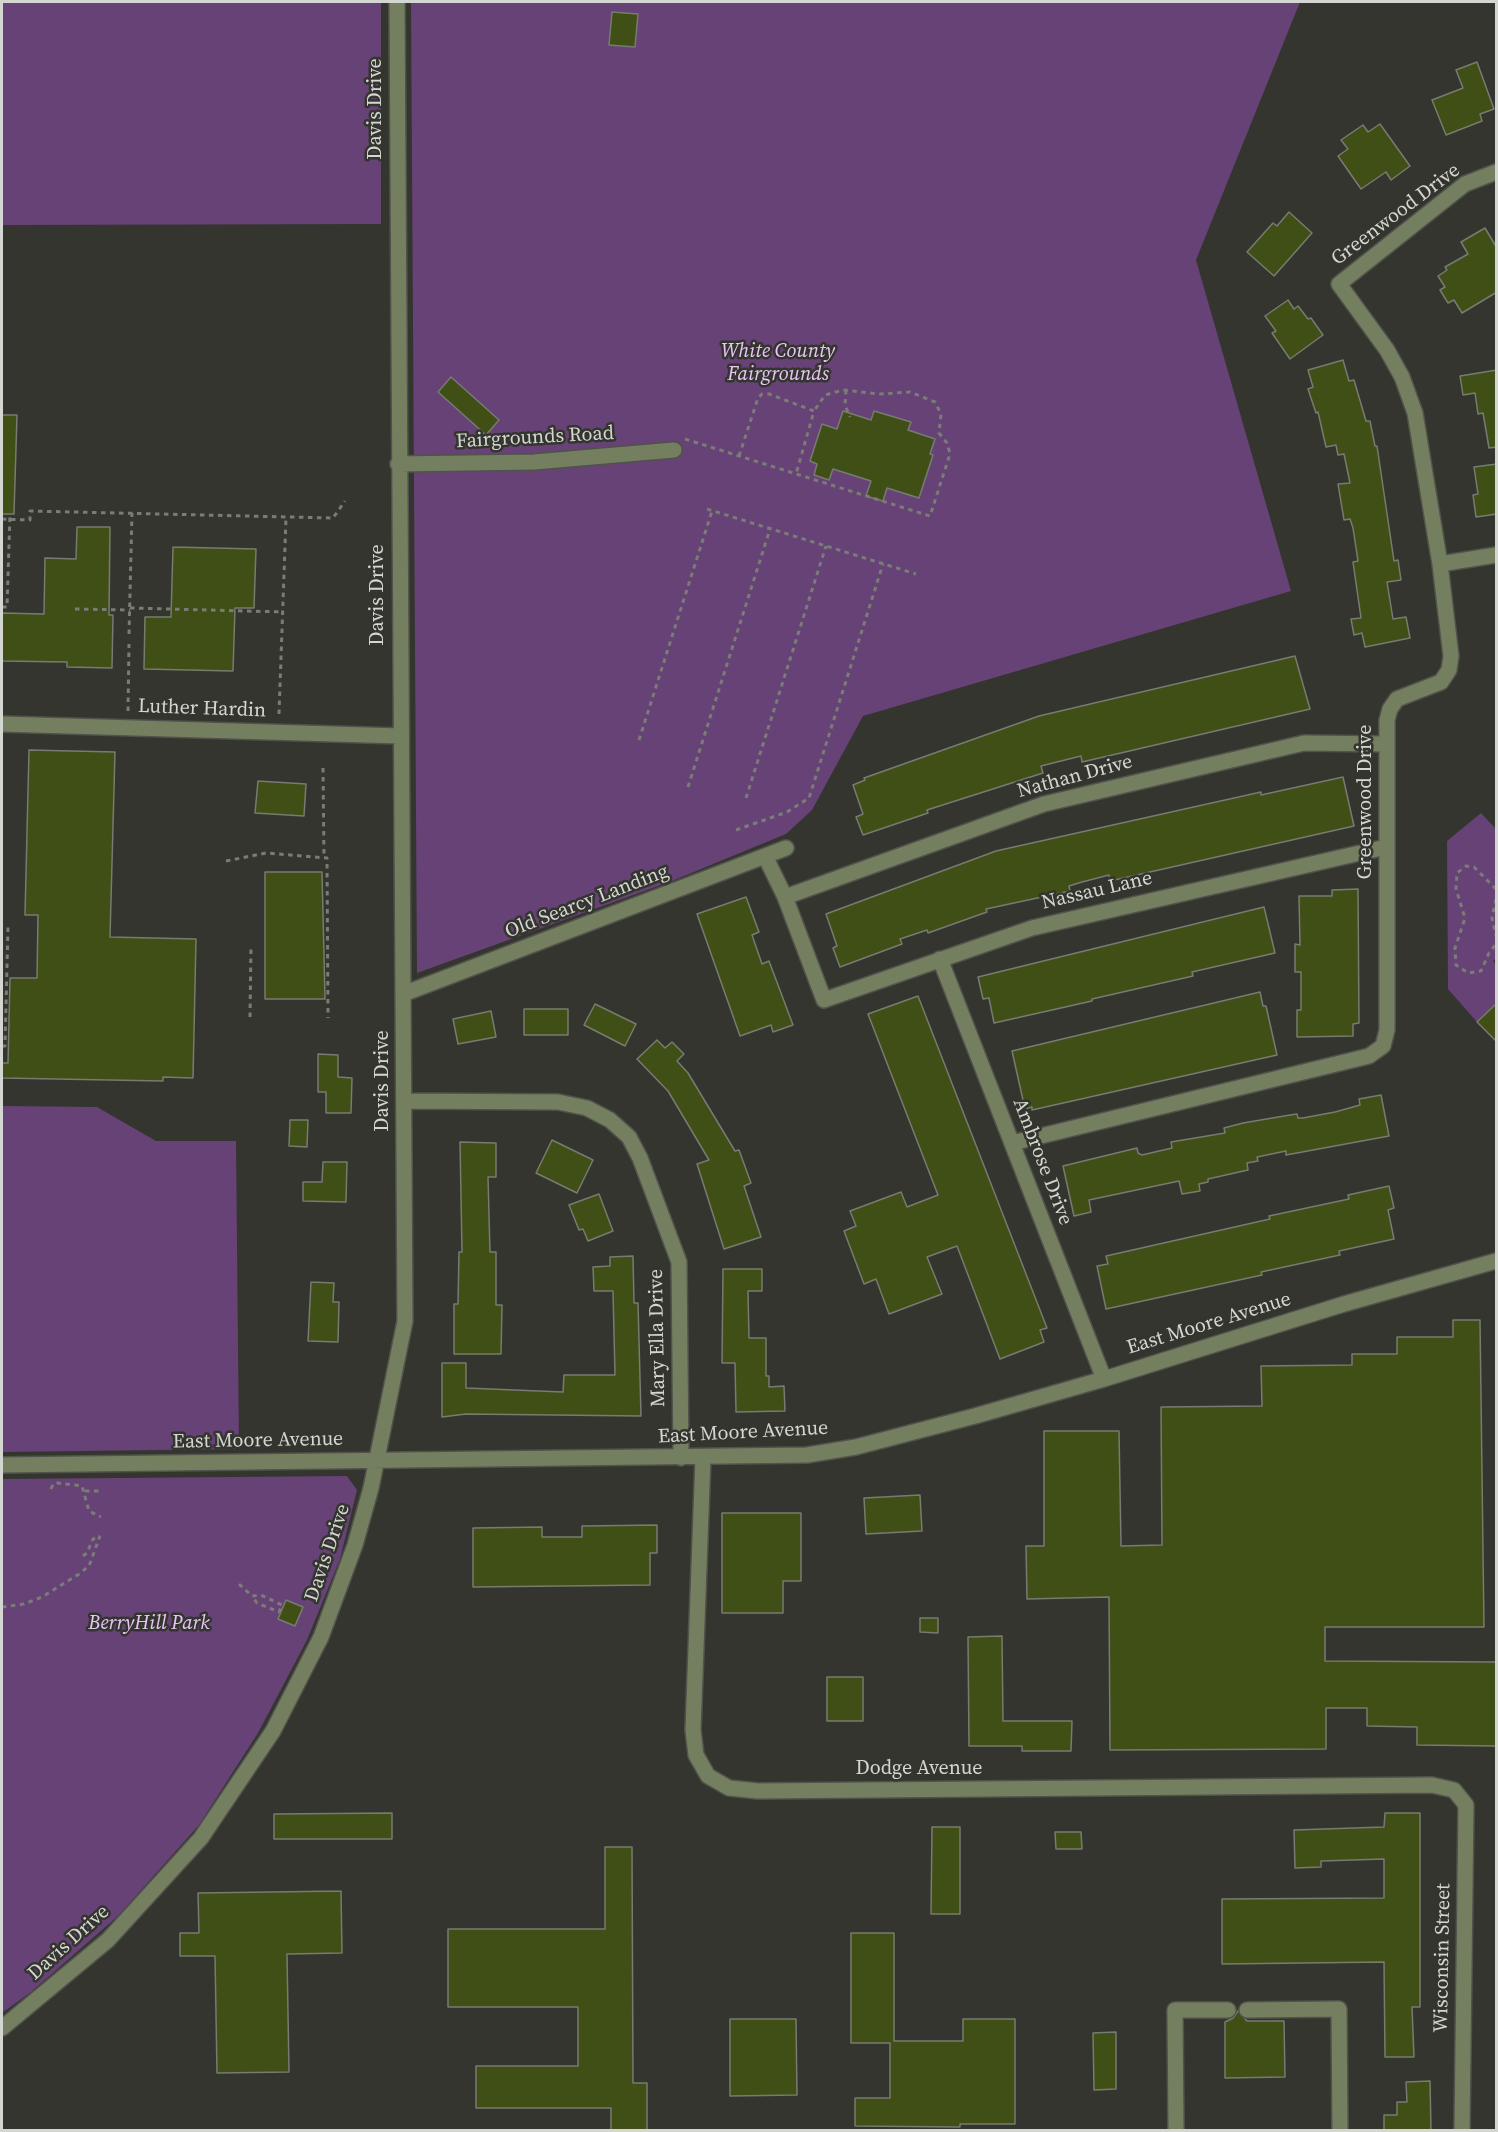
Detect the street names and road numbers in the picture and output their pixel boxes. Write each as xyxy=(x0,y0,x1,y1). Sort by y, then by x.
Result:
street label: Davis Drive xyxy=(364,58,388,160)
street label: Greenwood Drive xyxy=(1327,159,1465,271)
street label: Fairgrounds Road xyxy=(455,422,615,454)
street label: Davis Drive xyxy=(366,544,390,646)
street label: Luther Hardin xyxy=(138,695,266,723)
street label: Greenwood Drive xyxy=(1354,725,1378,879)
street label: Nathan Drive xyxy=(1015,750,1135,804)
street label: Old Searcy Landing xyxy=(502,860,672,944)
street label: Nassau Lane xyxy=(1039,867,1155,915)
street label: Davis Drive xyxy=(371,1030,395,1132)
street label: Ambrose Drive xyxy=(1007,1095,1077,1229)
street label: Mary Ella Drive xyxy=(645,1269,671,1407)
street label: East Moore Avenue xyxy=(1124,1288,1294,1360)
street label: East Moore Avenue xyxy=(657,1417,829,1449)
street label: East Moore Avenue xyxy=(173,1428,343,1454)
street label: Davis Drive xyxy=(300,1501,356,1605)
street label: Dodge Avenue xyxy=(856,1757,982,1781)
street label: Wisconsin Street xyxy=(1430,1883,1456,2033)
street label: Davis Drive xyxy=(23,1900,115,1986)

